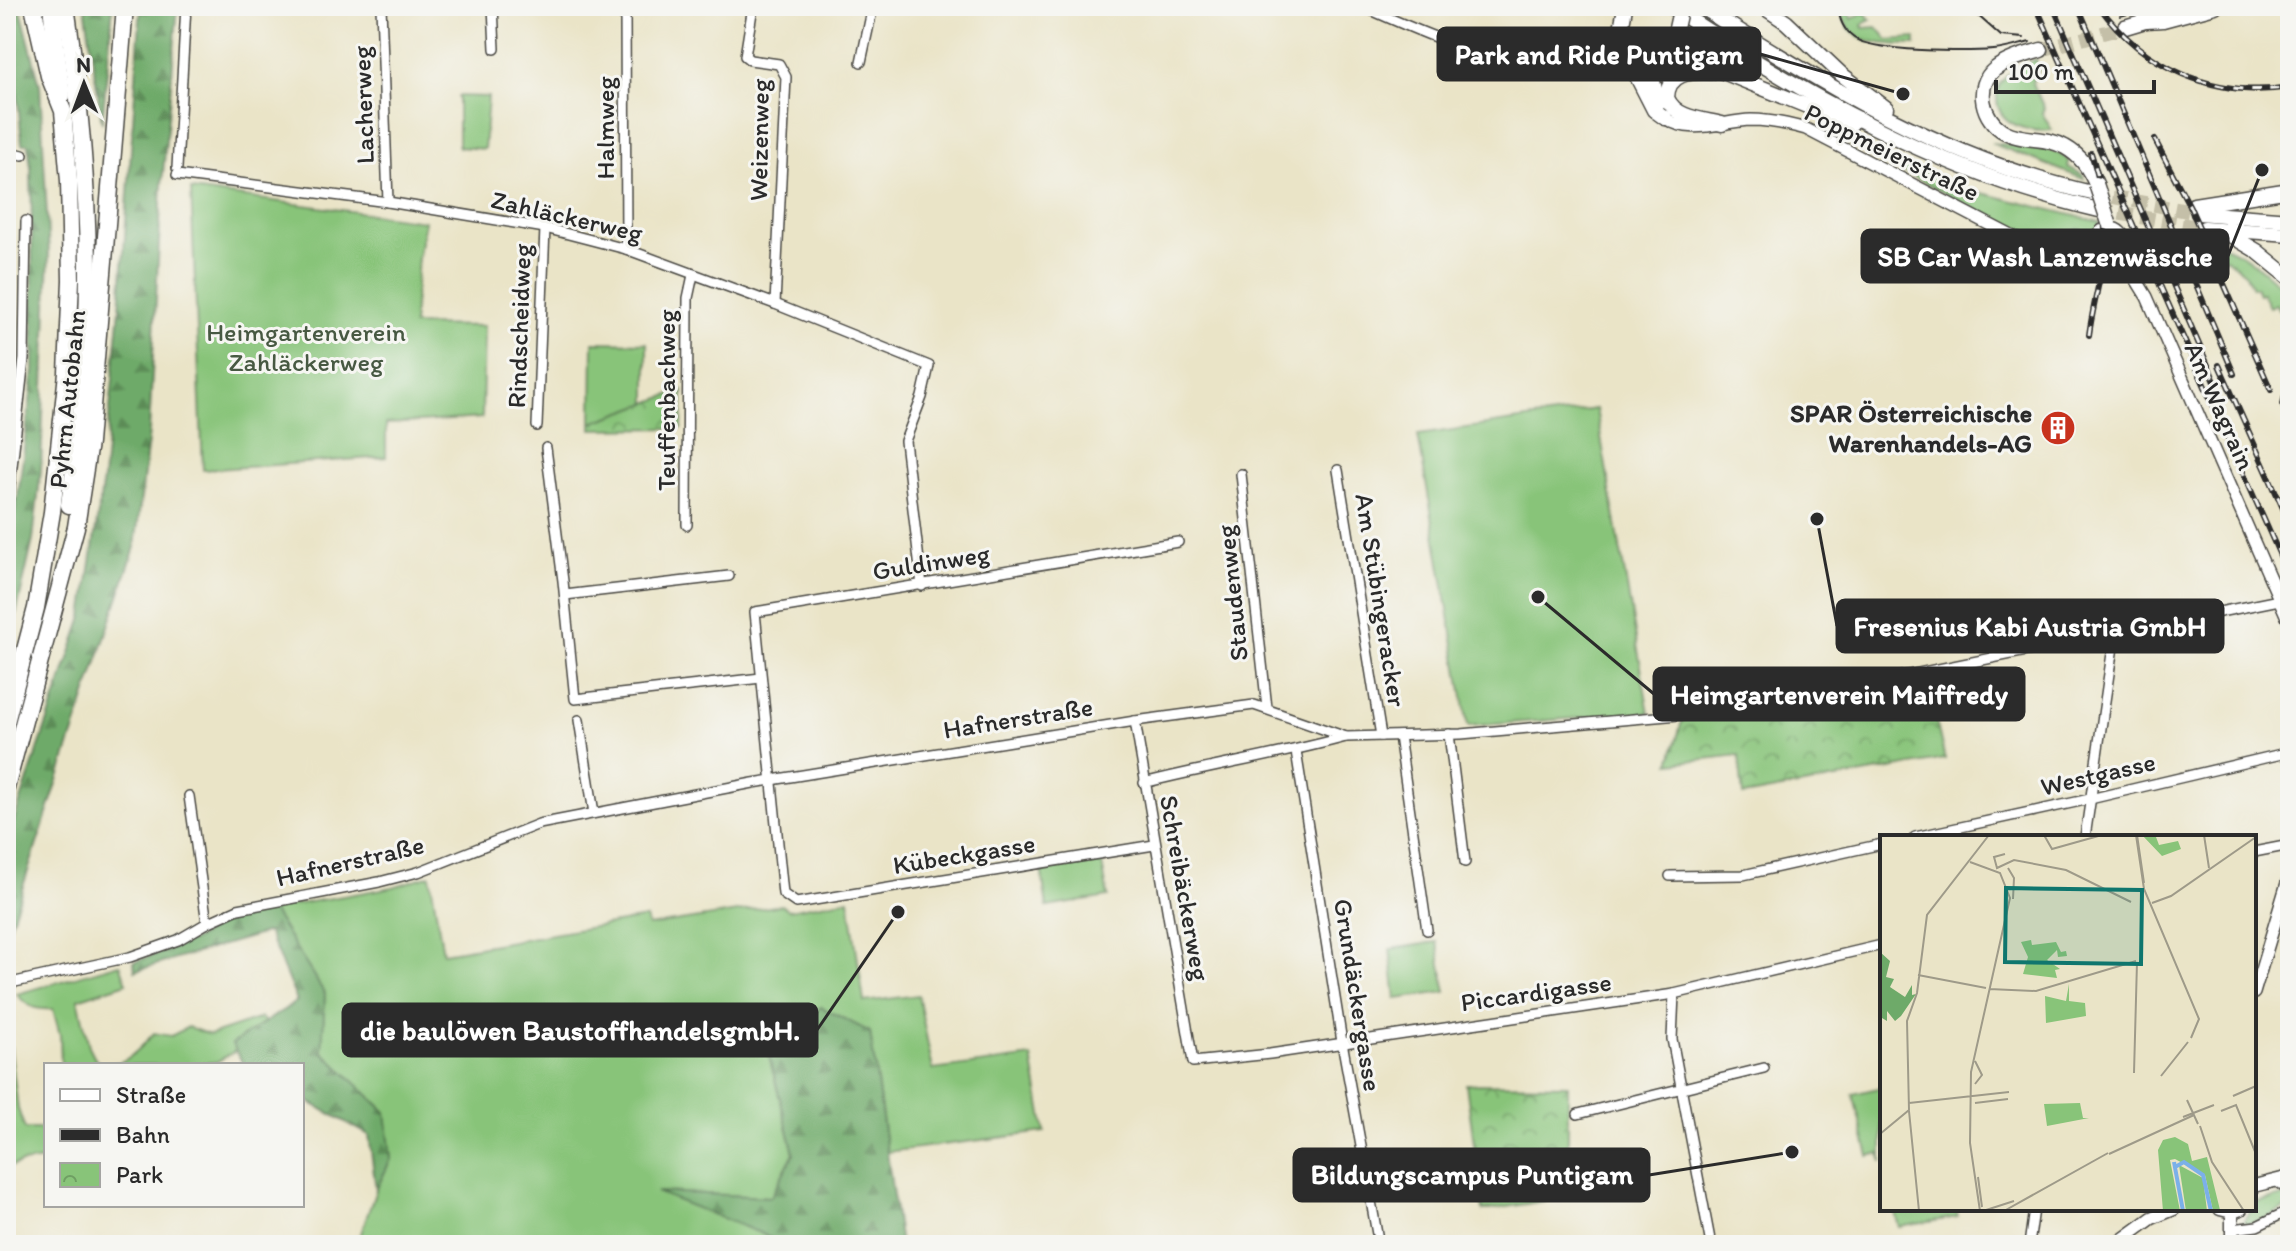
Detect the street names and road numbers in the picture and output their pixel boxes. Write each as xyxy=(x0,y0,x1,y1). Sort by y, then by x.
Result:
street label: Lacherweg xyxy=(345,45,381,165)
street label: Halmweg xyxy=(589,76,621,180)
street label: Weizenweg xyxy=(742,78,776,201)
street label: Poppmeierstraße xyxy=(1799,96,1985,208)
street label: Zahläckerweg xyxy=(488,183,647,249)
street label: Rindscheidweg xyxy=(500,242,538,409)
street label: Pyhrn Autobahn xyxy=(42,308,92,490)
street label: Teuffenbachweg xyxy=(650,309,682,491)
street label: Am Wagrain xyxy=(2178,337,2263,475)
street label: Am Stübingeracker xyxy=(1348,491,1414,710)
street label: Staudenweg xyxy=(1209,523,1255,663)
street label: Guldinweg xyxy=(870,537,993,587)
street label: Hafnerstraße xyxy=(941,690,1095,746)
street label: Westgasse xyxy=(2037,745,2159,803)
street label: Schreibäckerweg xyxy=(1153,793,1217,984)
street label: Kübeckgasse xyxy=(890,827,1038,881)
street label: Hafnerstraße xyxy=(273,828,427,894)
street label: Grundäckergasse xyxy=(1327,896,1389,1094)
street label: Piccardigasse xyxy=(1459,966,1613,1018)

